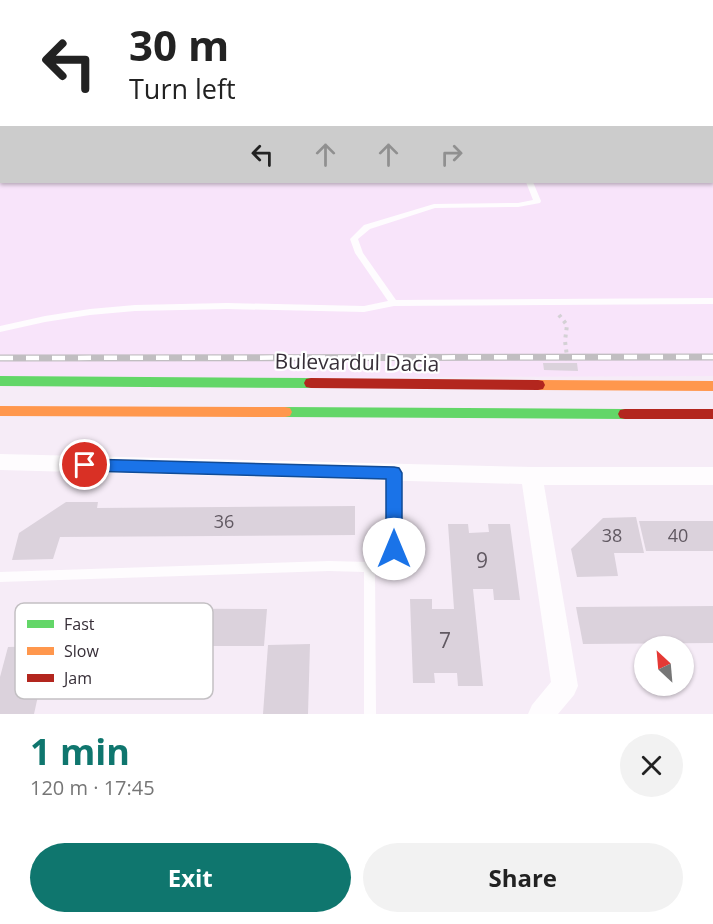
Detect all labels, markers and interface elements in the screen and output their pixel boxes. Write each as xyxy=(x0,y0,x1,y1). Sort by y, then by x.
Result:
text: 30 m xyxy=(129,16,229,73)
icon: left xyxy=(30,24,108,102)
text: Turn left xyxy=(129,70,236,107)
icon: left xyxy=(246,138,279,171)
icon: ahead xyxy=(309,138,342,171)
icon: ahead xyxy=(372,138,405,171)
icon: right xyxy=(435,138,468,171)
street label: Bulevardul Dacia xyxy=(274,347,440,377)
pin xyxy=(59,439,110,490)
icon: arrive xyxy=(68,448,101,481)
house number: 36 xyxy=(214,509,234,533)
position arrow xyxy=(362,517,426,581)
house number: 38 xyxy=(602,523,622,547)
house number: 40 xyxy=(668,523,688,547)
house number: 9 xyxy=(476,546,488,574)
legend xyxy=(15,603,213,699)
text: Fast xyxy=(64,613,95,635)
house number: 7 xyxy=(439,626,451,654)
north arrow xyxy=(634,636,694,696)
map controls xyxy=(634,636,694,696)
text: Slow xyxy=(64,640,99,662)
text: Jam xyxy=(62,667,92,689)
text: 1 min xyxy=(30,727,130,776)
button: close xyxy=(620,734,683,797)
text: 120 m · 17:45 xyxy=(30,774,155,801)
button: Exit xyxy=(30,843,351,912)
button: Share xyxy=(363,843,683,912)

